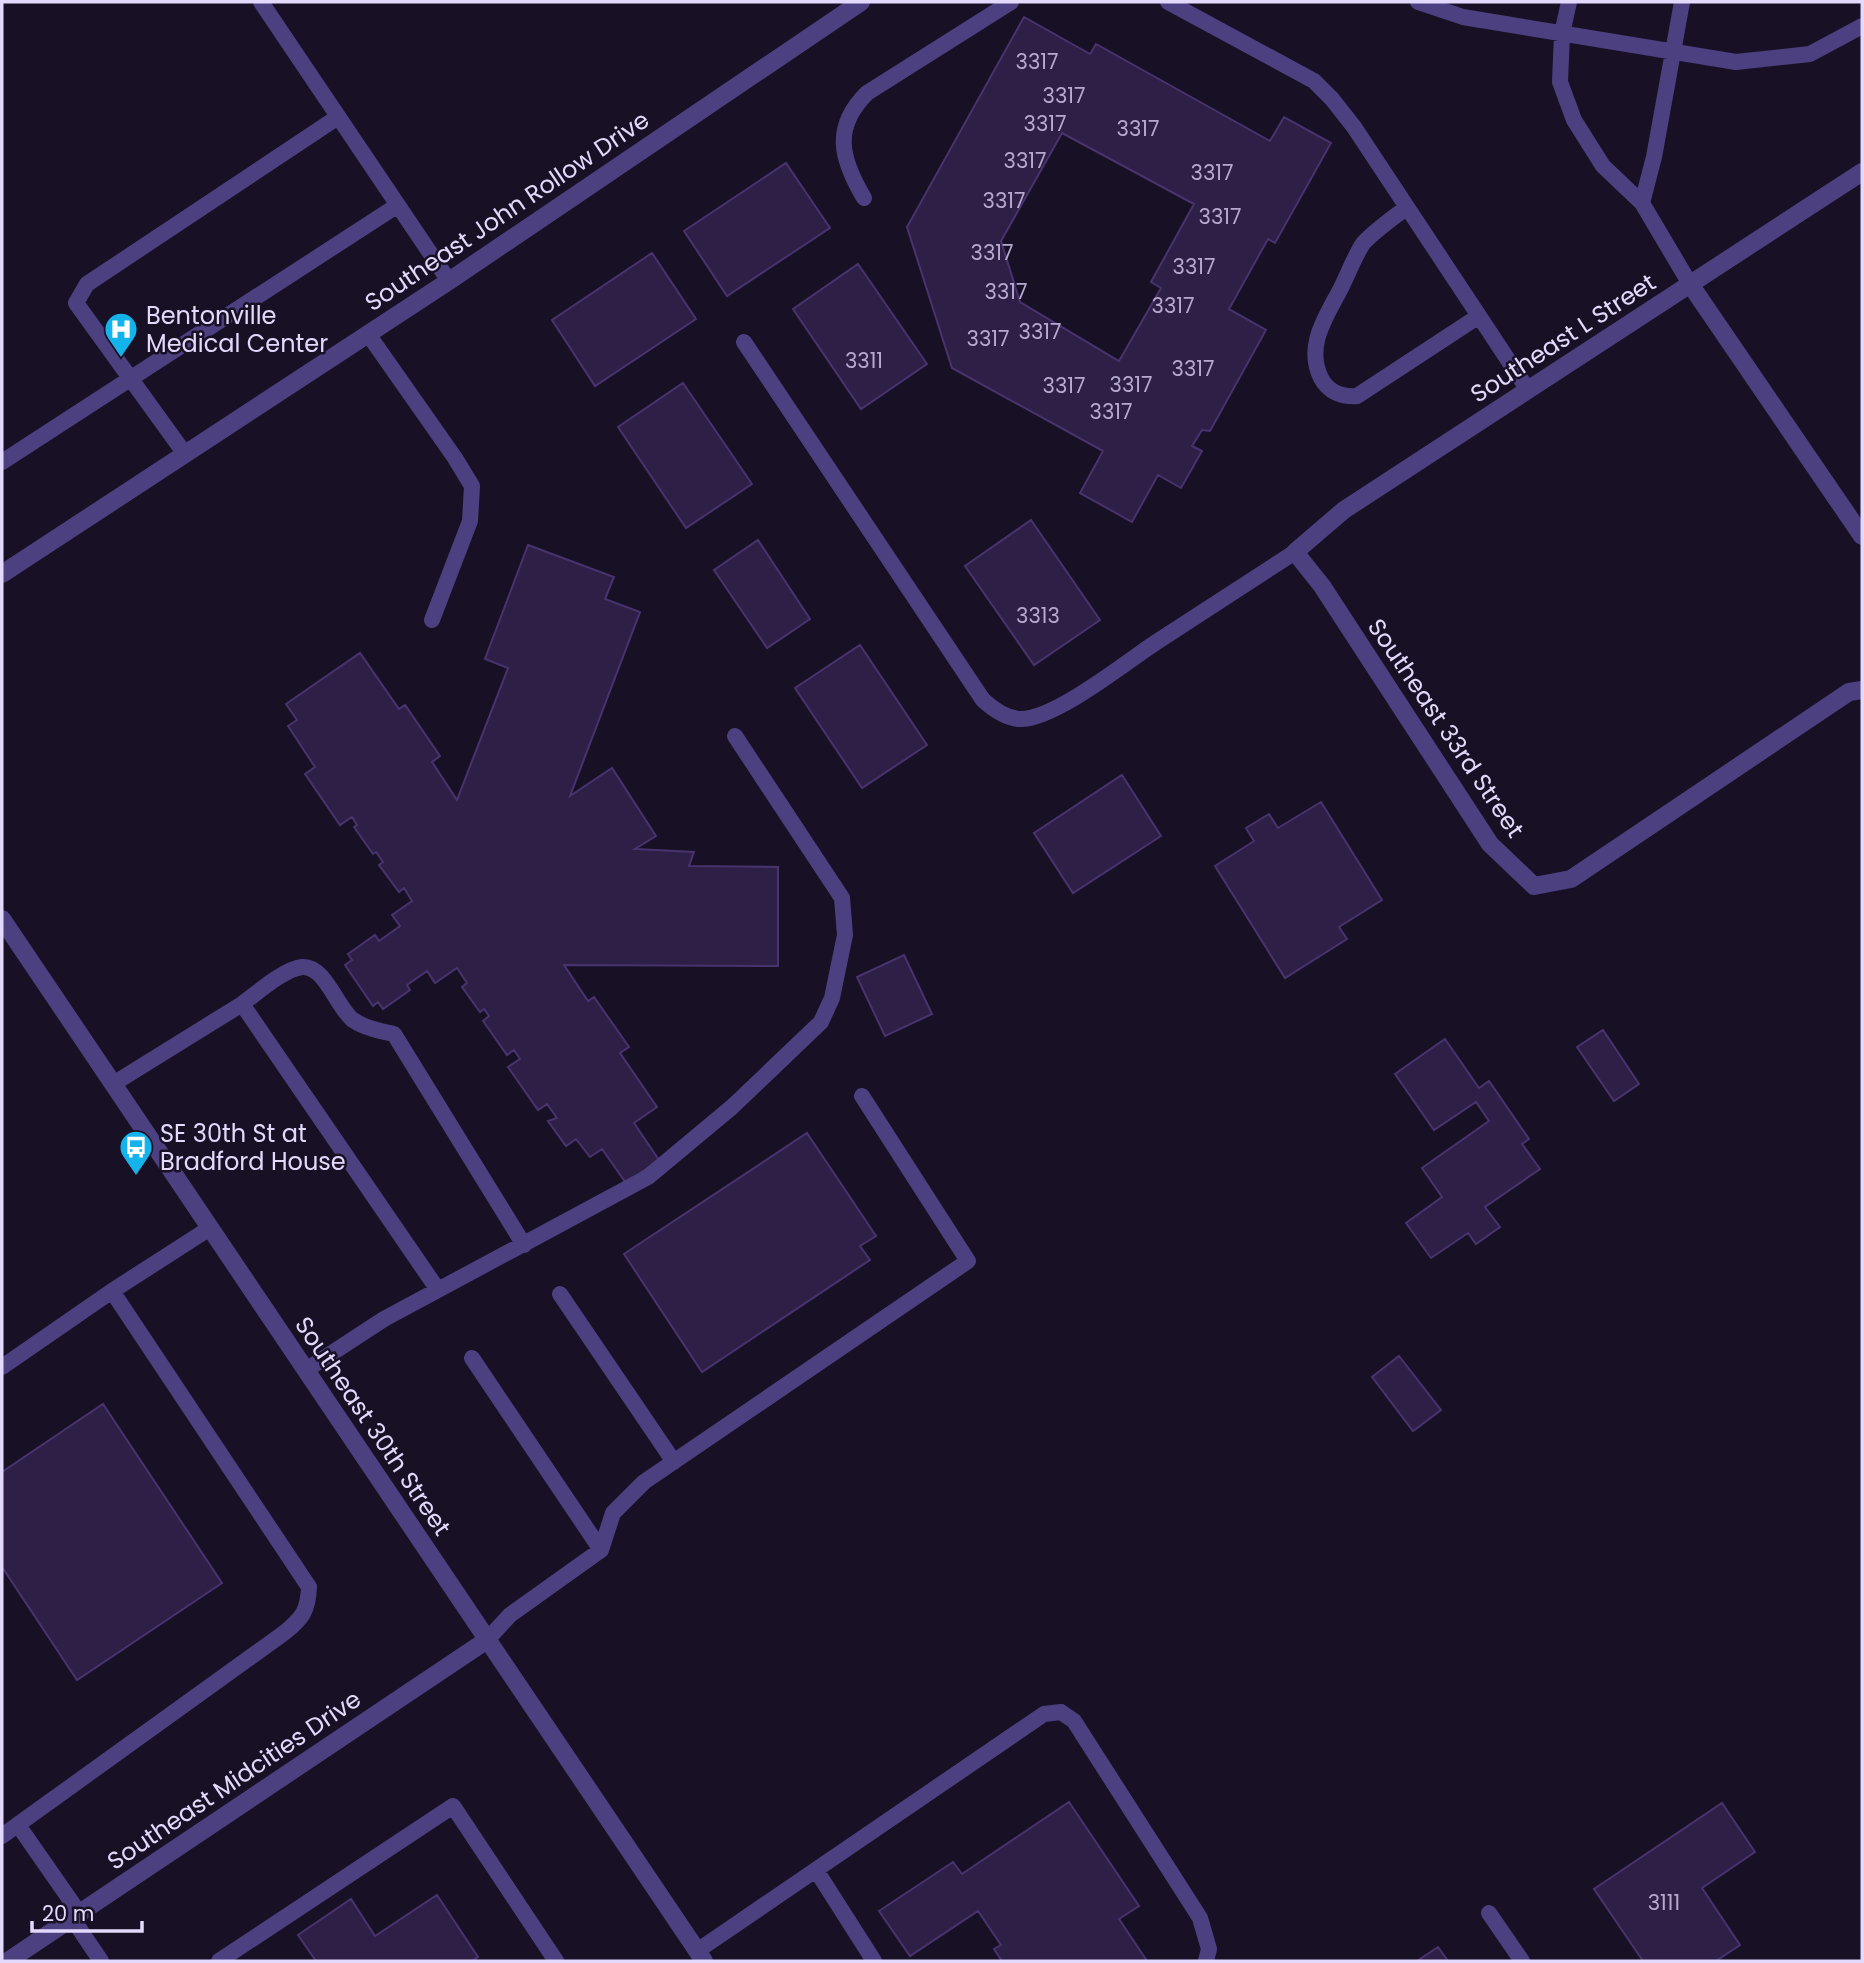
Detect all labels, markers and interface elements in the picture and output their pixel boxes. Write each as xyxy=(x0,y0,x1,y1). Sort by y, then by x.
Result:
house number: 3317 xyxy=(1016,47,1058,76)
house number: 3317 xyxy=(1043,81,1085,110)
street label: Southeast John Rollow Drive xyxy=(358,103,656,319)
house number: 3317 xyxy=(1024,109,1066,138)
house number: 3317 xyxy=(1117,114,1159,143)
house number: 3317 xyxy=(1004,146,1046,175)
house number: 3317 xyxy=(1191,158,1233,187)
house number: 3317 xyxy=(983,186,1025,215)
house number: 3317 xyxy=(1199,202,1241,231)
house number: 3317 xyxy=(971,238,1013,267)
house number: 3317 xyxy=(1173,252,1215,281)
street label: Southeast L Street xyxy=(1464,266,1662,410)
house number: 3317 xyxy=(985,277,1027,306)
house number: 3317 xyxy=(1152,291,1194,320)
place label: Bentonville Medical Center xyxy=(146,299,328,360)
hospital icon: Bentonville Medical Center xyxy=(102,310,140,359)
house number: 3317 xyxy=(1019,317,1061,346)
house number: 3317 xyxy=(967,324,1009,353)
house number: 3311 xyxy=(845,346,883,375)
house number: 3317 xyxy=(1172,354,1214,383)
house number: 3317 xyxy=(1110,370,1152,399)
house number: 3317 xyxy=(1043,371,1085,400)
house number: 3317 xyxy=(1090,397,1132,426)
house number: 3313 xyxy=(1016,601,1060,630)
street label: Southeast 33rd Street xyxy=(1360,612,1532,844)
place label: SE 30th St at Bradford House xyxy=(160,1117,346,1178)
bus stop icon: SE 30th St at Bradford House xyxy=(117,1128,155,1177)
street label: Southeast 30th Street xyxy=(287,1310,459,1542)
street label: Southeast Midcities Drive xyxy=(101,1683,367,1877)
house number: 3111 xyxy=(1648,1888,1680,1917)
scale bar xyxy=(32,1890,142,1934)
text: 20 m xyxy=(42,1899,95,1928)

